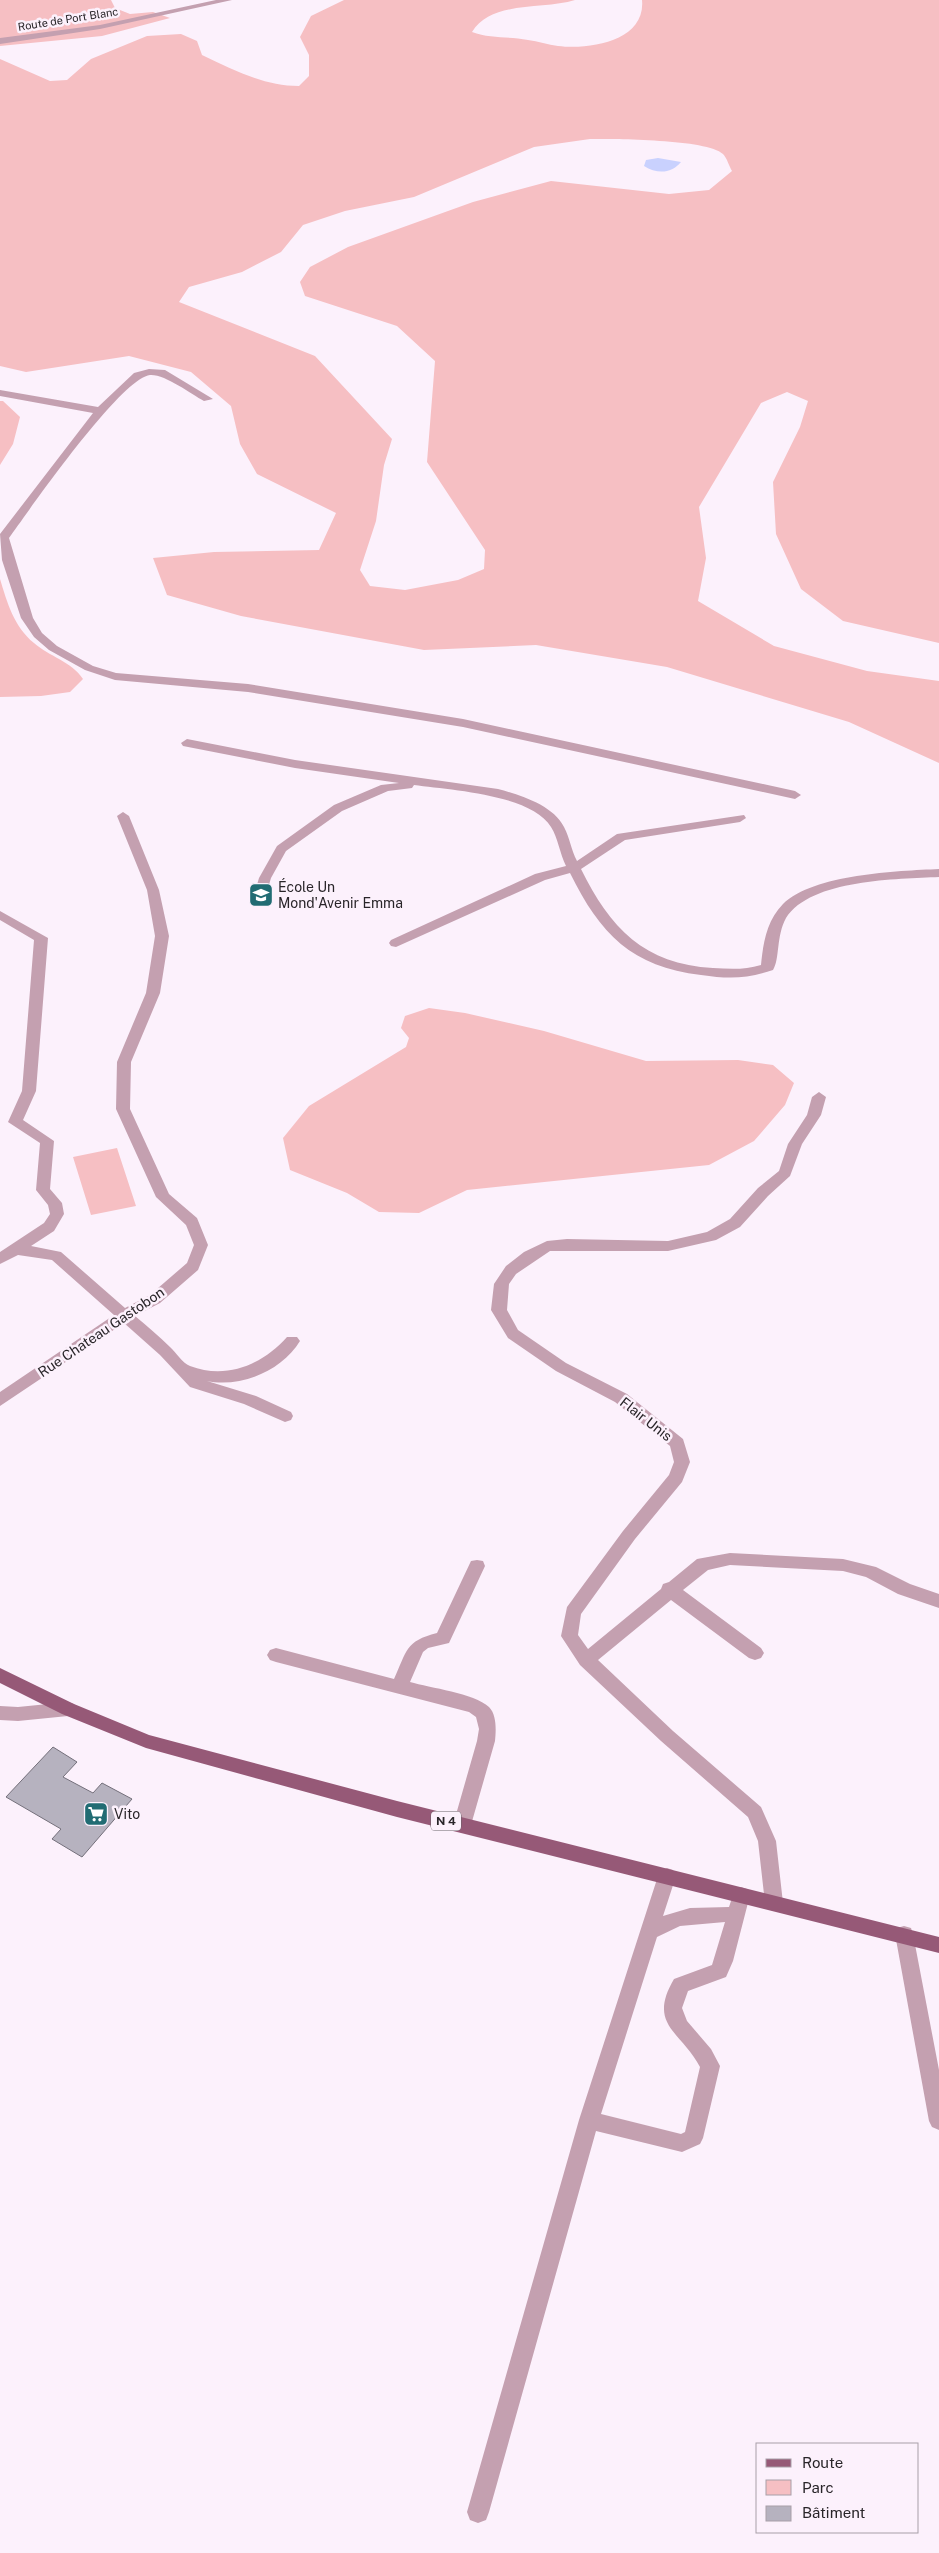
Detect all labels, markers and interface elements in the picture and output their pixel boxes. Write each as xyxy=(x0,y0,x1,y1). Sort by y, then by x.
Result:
street label: Route de Port Blanc xyxy=(17,5,119,33)
place label: École Un Mond'Avenir Emma xyxy=(278,878,403,911)
school or university icon: École Un Mond'Avenir Emma xyxy=(248,882,274,908)
street label: Rue Chateau Gastobon xyxy=(35,1284,167,1380)
street label: Flair Unis xyxy=(617,1394,675,1444)
supermarket icon: Vito xyxy=(83,1801,109,1827)
place label: Vito xyxy=(114,1806,140,1822)
road number: N 4 xyxy=(431,1812,461,1830)
legend xyxy=(756,2443,919,2533)
text: Route xyxy=(802,2454,843,2471)
text: Parc xyxy=(802,2479,834,2496)
text: Bâtiment xyxy=(802,2504,865,2521)

